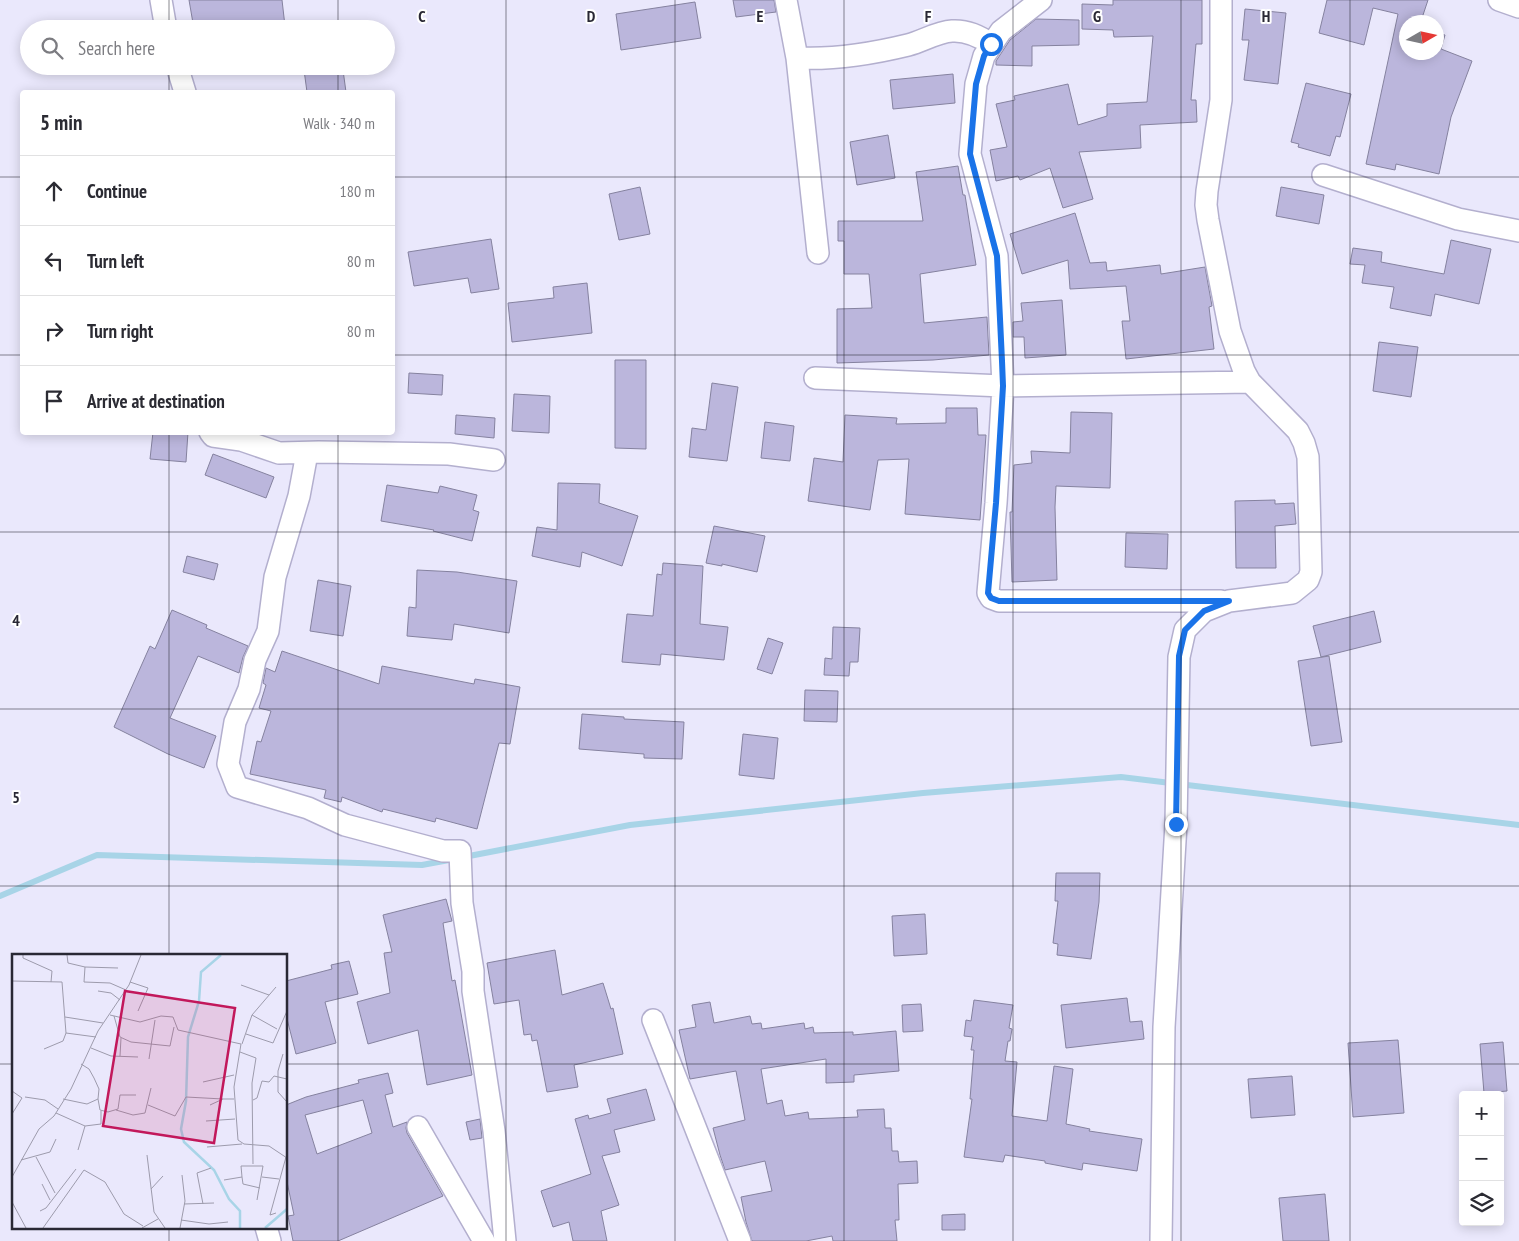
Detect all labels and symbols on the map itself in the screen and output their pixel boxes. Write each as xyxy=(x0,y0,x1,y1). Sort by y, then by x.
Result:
text: C xyxy=(418,6,426,26)
text: D xyxy=(587,6,596,26)
text: E xyxy=(757,6,764,26)
text: F xyxy=(925,6,932,26)
text: G xyxy=(1093,6,1101,26)
text: H xyxy=(1262,6,1270,26)
north arrow xyxy=(1399,15,1444,60)
route start xyxy=(980,33,1003,56)
text: 4 xyxy=(12,610,20,630)
text: 5 xyxy=(12,787,20,807)
route end xyxy=(1165,813,1188,836)
inset map xyxy=(12,954,288,1228)

